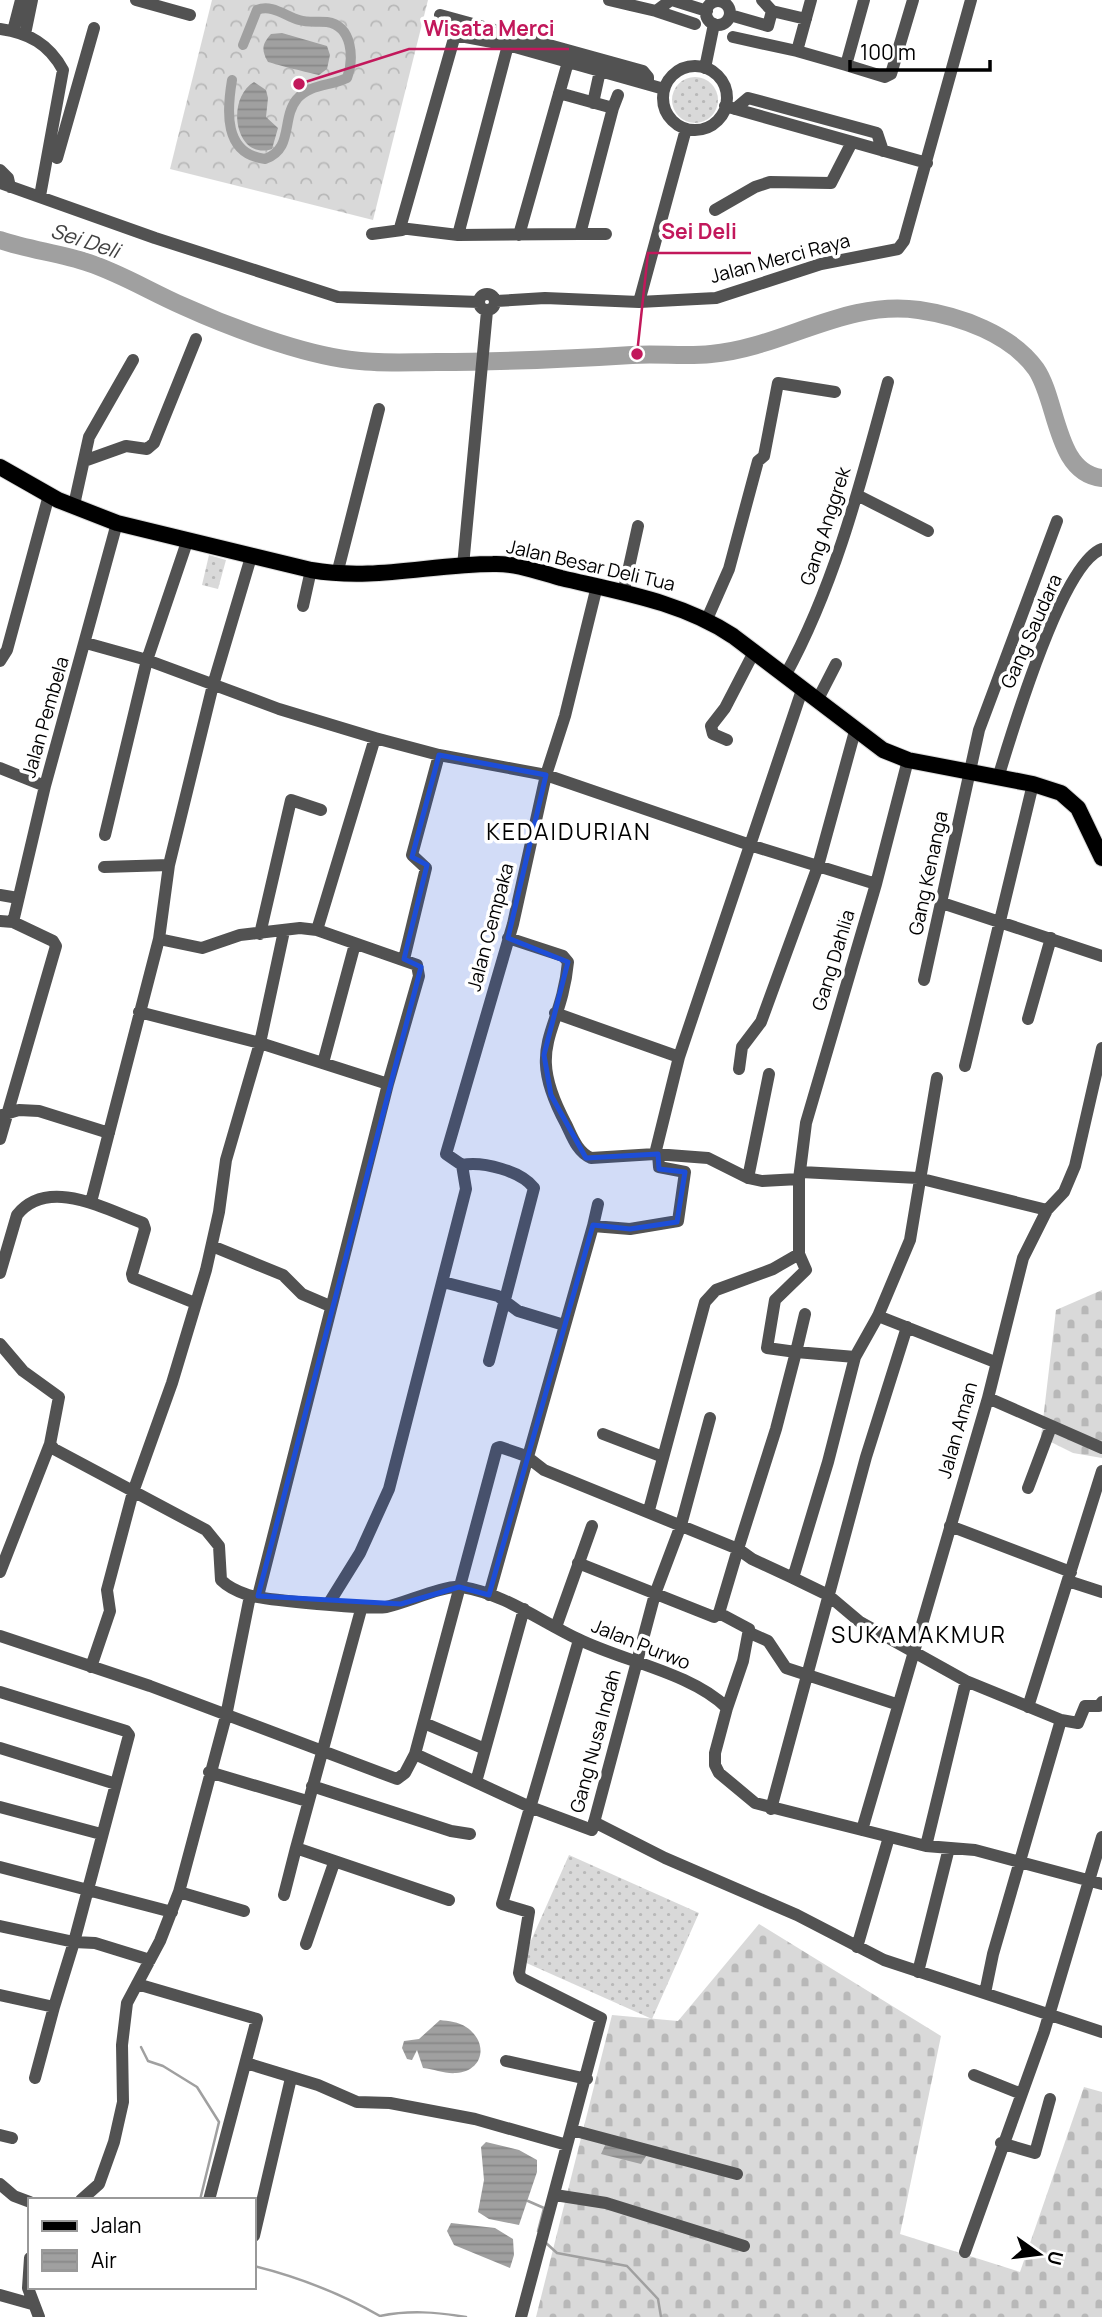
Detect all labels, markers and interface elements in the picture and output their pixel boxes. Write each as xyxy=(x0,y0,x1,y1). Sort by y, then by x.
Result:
callout: Wisata Merci xyxy=(409,7,569,49)
text: Wisata Merci xyxy=(423,14,555,42)
scale bar xyxy=(850,28,990,72)
text: 100 m xyxy=(860,38,916,66)
callout: Sei Deli xyxy=(648,211,751,253)
water label: Sei Deli xyxy=(47,216,126,265)
text: Sei Deli xyxy=(661,217,737,245)
street label: Jalan Merci Raya xyxy=(707,227,853,289)
street label: Gang Anggrek xyxy=(794,463,857,589)
street label: Jalan Besar Deli Tua xyxy=(504,533,678,597)
street label: Gang Saudara xyxy=(994,570,1068,692)
street label: Jalan Pembela xyxy=(15,653,75,781)
street label: Gang Kenanga xyxy=(902,808,954,938)
district label: KEDAIDURIAN xyxy=(486,815,652,847)
street label: Jalan Cempaka xyxy=(460,860,520,994)
street label: Gang Dahlia xyxy=(805,906,861,1014)
street label: Jalan Aman xyxy=(931,1379,983,1481)
street label: Jalan Purwo xyxy=(588,1612,694,1676)
district label: SUKAMAKMUR xyxy=(831,1618,1007,1650)
street label: Gang Nusa Indah xyxy=(563,1666,627,1816)
legend xyxy=(28,2198,256,2289)
text: Jalan xyxy=(91,2211,141,2239)
north arrow xyxy=(1004,2219,1074,2289)
text: Air xyxy=(91,2246,117,2274)
text: U xyxy=(1041,2248,1070,2268)

